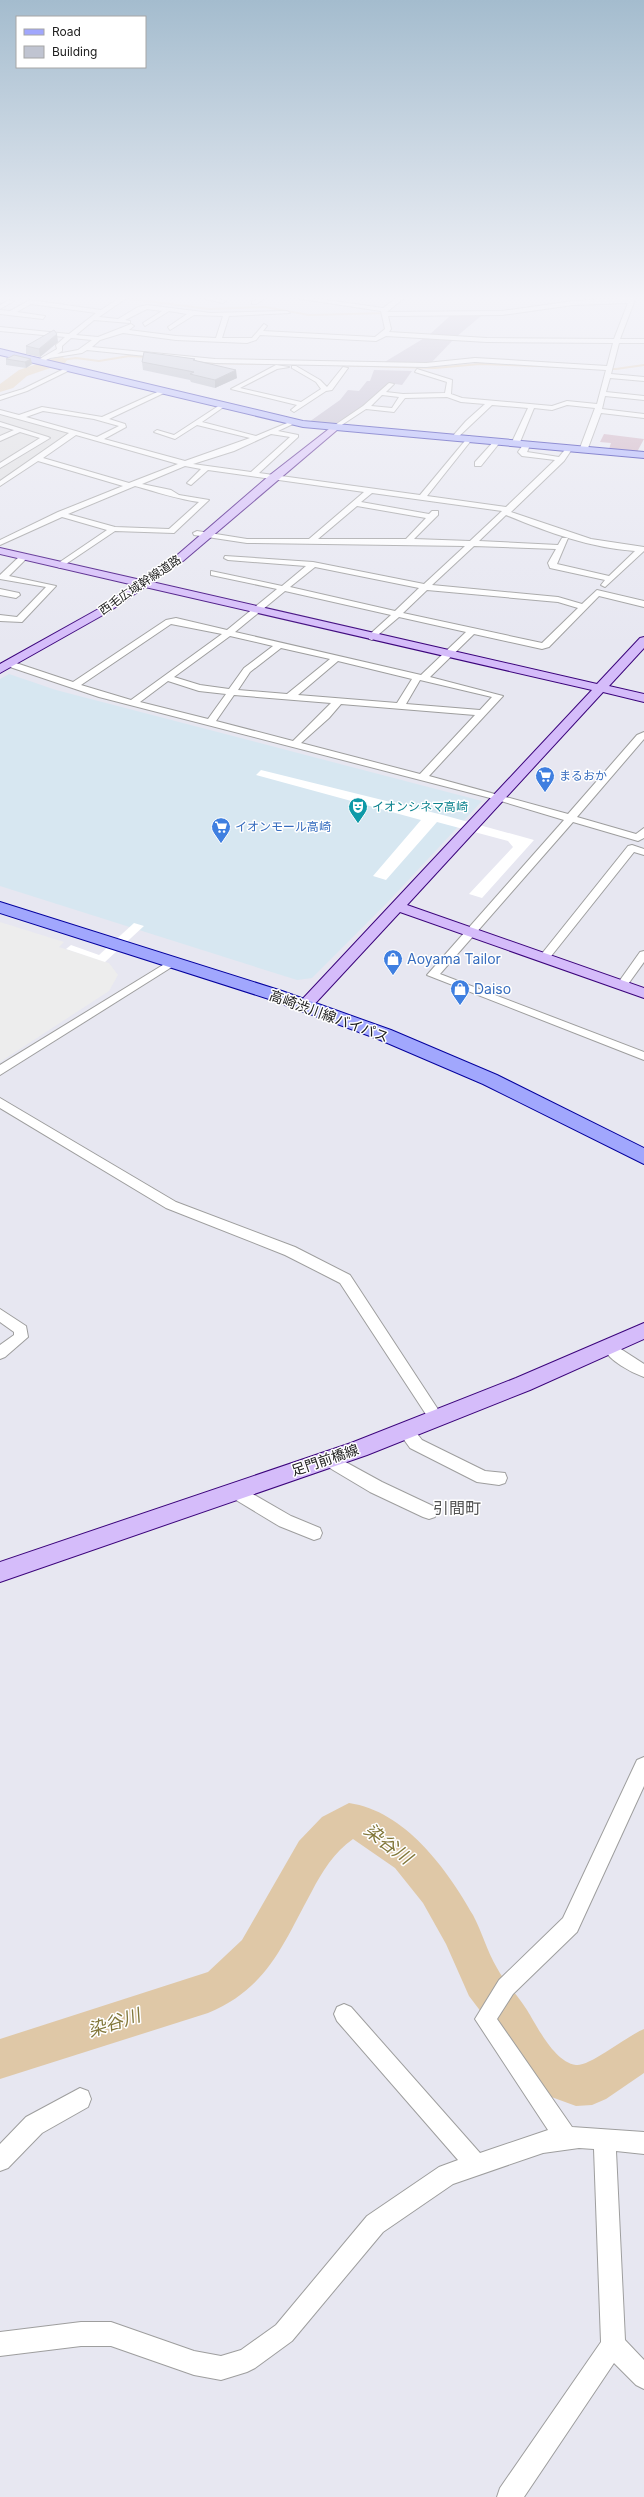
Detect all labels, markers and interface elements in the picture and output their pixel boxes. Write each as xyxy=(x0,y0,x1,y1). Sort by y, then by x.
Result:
legend xyxy=(16,16,146,68)
text: Road xyxy=(52,24,81,39)
text: Building xyxy=(52,44,97,59)
street label: 西毛広域幹線道路 xyxy=(96,552,184,618)
supermarket icon: まるおか xyxy=(534,765,556,793)
place label: まるおか xyxy=(559,768,607,783)
theatre icon: イオンシネマ高崎 xyxy=(347,796,369,824)
place label: イオンシネマ高崎 xyxy=(372,799,468,814)
supermarket icon: イオンモール高崎 xyxy=(210,816,232,844)
place label: イオンモール高崎 xyxy=(235,819,331,834)
shop icon: Aoyama Tailor xyxy=(382,948,404,976)
place label: Aoyama Tailor xyxy=(407,950,501,967)
shop icon: Daiso xyxy=(449,978,471,1006)
place label: Daiso xyxy=(474,980,511,997)
street label: 高崎渋川線バイパス xyxy=(267,986,391,1045)
street label: 足門前橋線 xyxy=(289,1440,361,1479)
district label: 引間町 xyxy=(433,1498,481,1518)
water label: 染谷川 xyxy=(360,1819,418,1869)
water label: 染谷川 xyxy=(85,2004,145,2041)

